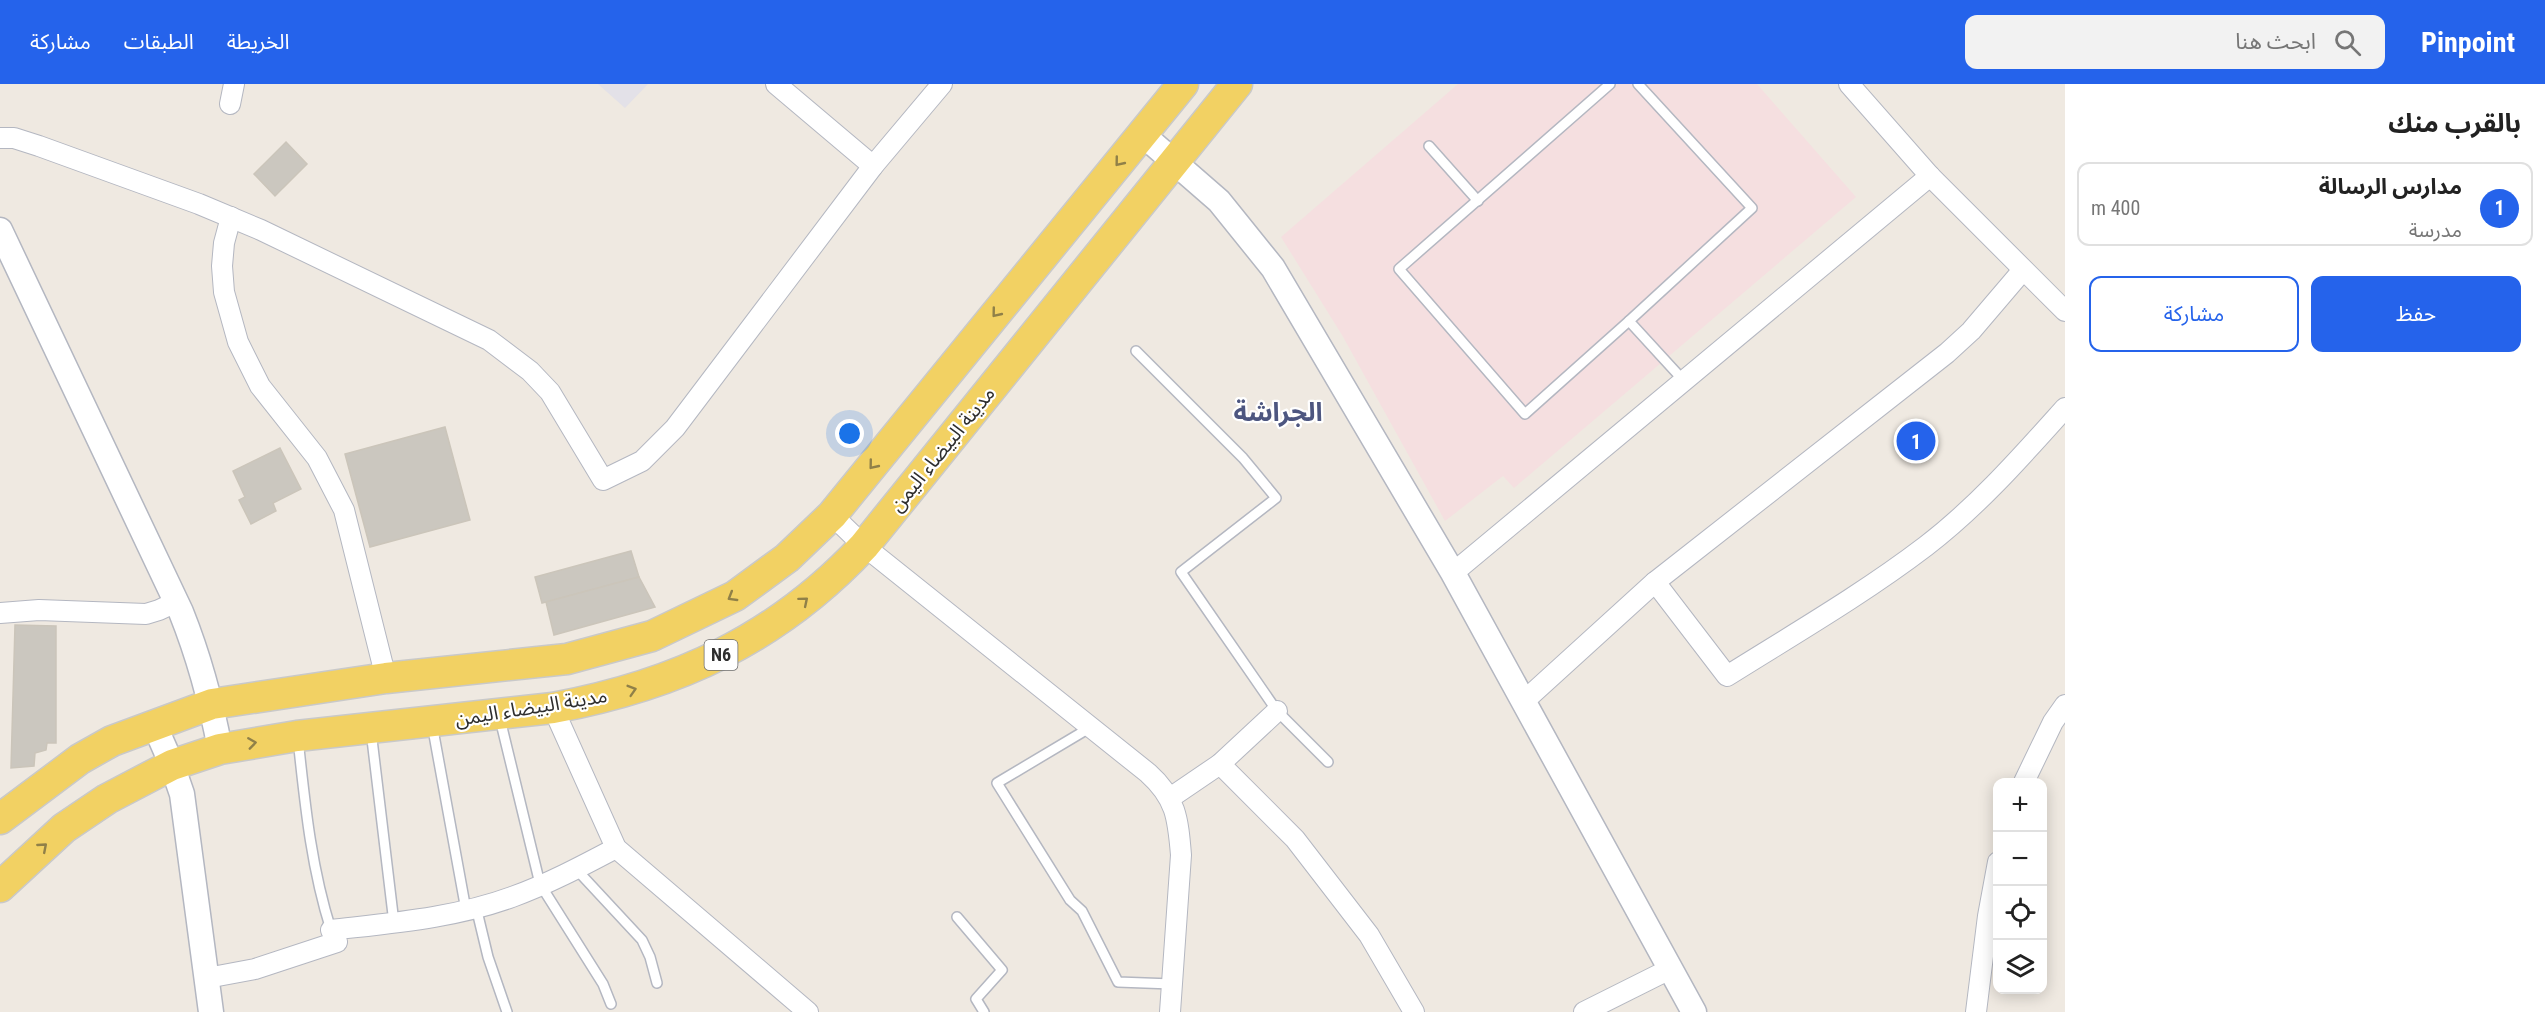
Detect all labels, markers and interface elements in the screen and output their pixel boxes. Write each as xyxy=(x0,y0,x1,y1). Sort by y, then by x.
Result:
search box xyxy=(1965,15,2385,69)
icon: search xyxy=(2331,26,2364,59)
text: Pinpoint xyxy=(2421,26,2515,59)
text: ابحث هنا xyxy=(2235,29,2316,54)
text: مشاركة xyxy=(30,30,91,54)
text: الطبقات xyxy=(124,30,194,54)
text: الخريطة xyxy=(227,30,290,54)
text: بالقرب منك xyxy=(2388,108,2521,138)
one-way arrow xyxy=(1116,155,1127,166)
text: مدارس الرسالة xyxy=(2319,174,2462,199)
text: 400 m xyxy=(2091,196,2140,220)
text: 1 xyxy=(2494,196,2505,220)
text: مدرسة xyxy=(2409,218,2462,242)
button: مشاركة xyxy=(2089,276,2299,352)
button: حفظ xyxy=(2311,276,2521,352)
one-way arrow xyxy=(993,306,1004,317)
street label: مدينة البيضاء اليمن xyxy=(884,382,1000,516)
district label: الجراشة xyxy=(1233,397,1323,427)
pin: 1 xyxy=(1896,418,1936,464)
your location xyxy=(835,419,864,448)
one-way arrow xyxy=(869,458,880,469)
one-way arrow xyxy=(728,589,738,601)
one-way arrow xyxy=(797,597,808,608)
road number: N6 xyxy=(704,640,738,670)
street label: مدينة البيضاء اليمن xyxy=(453,683,609,731)
one-way arrow xyxy=(626,684,637,697)
one-way arrow xyxy=(248,737,257,750)
map controls xyxy=(1993,778,2047,994)
button: + xyxy=(1993,778,2047,832)
button: − xyxy=(1993,832,2047,886)
one-way arrow xyxy=(36,843,47,854)
button: locate xyxy=(1993,886,2047,940)
button: layers xyxy=(1993,940,2047,994)

